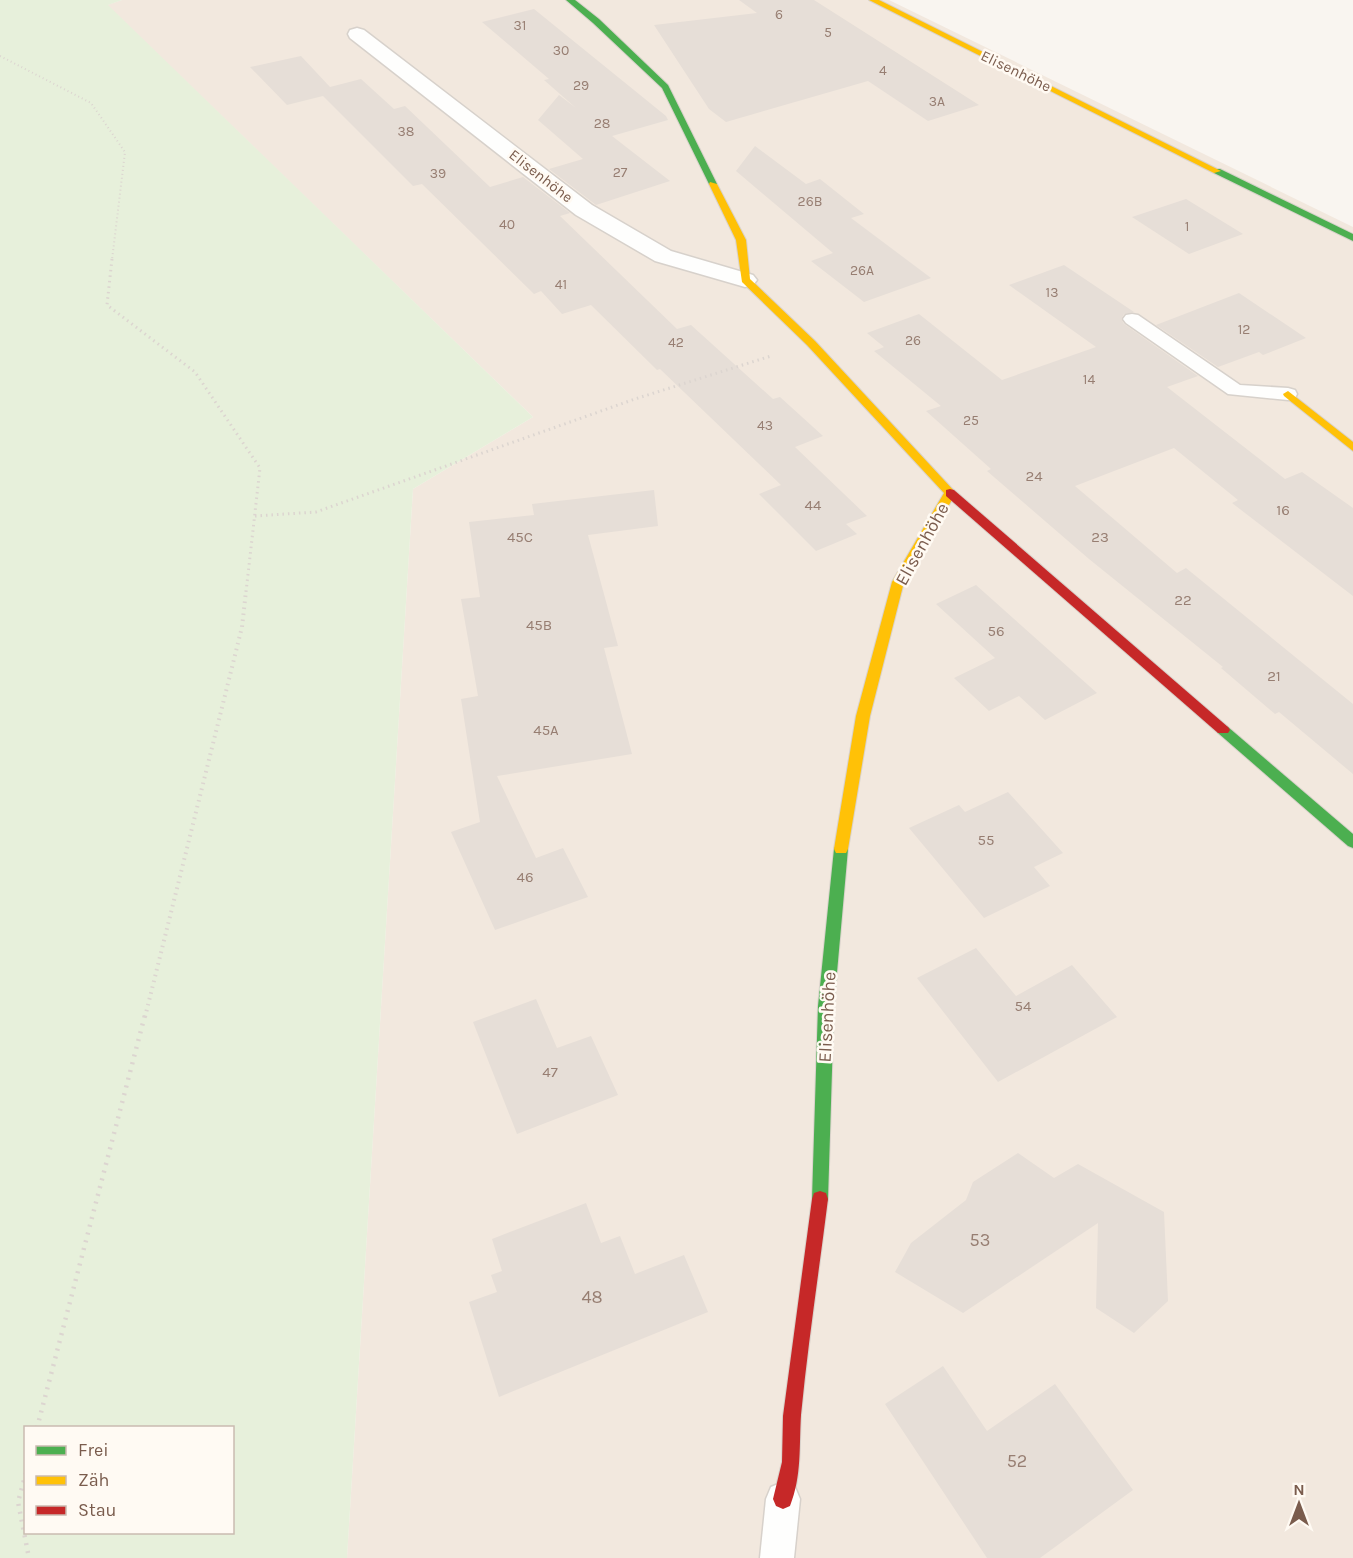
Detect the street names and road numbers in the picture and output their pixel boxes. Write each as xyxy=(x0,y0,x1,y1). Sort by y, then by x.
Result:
street label: Elisenhöhe xyxy=(978,46,1054,96)
street label: Elisenhöhe xyxy=(506,146,576,206)
street label: Elisenhöhe xyxy=(890,499,954,589)
street label: Elisenhöhe xyxy=(814,971,840,1063)

